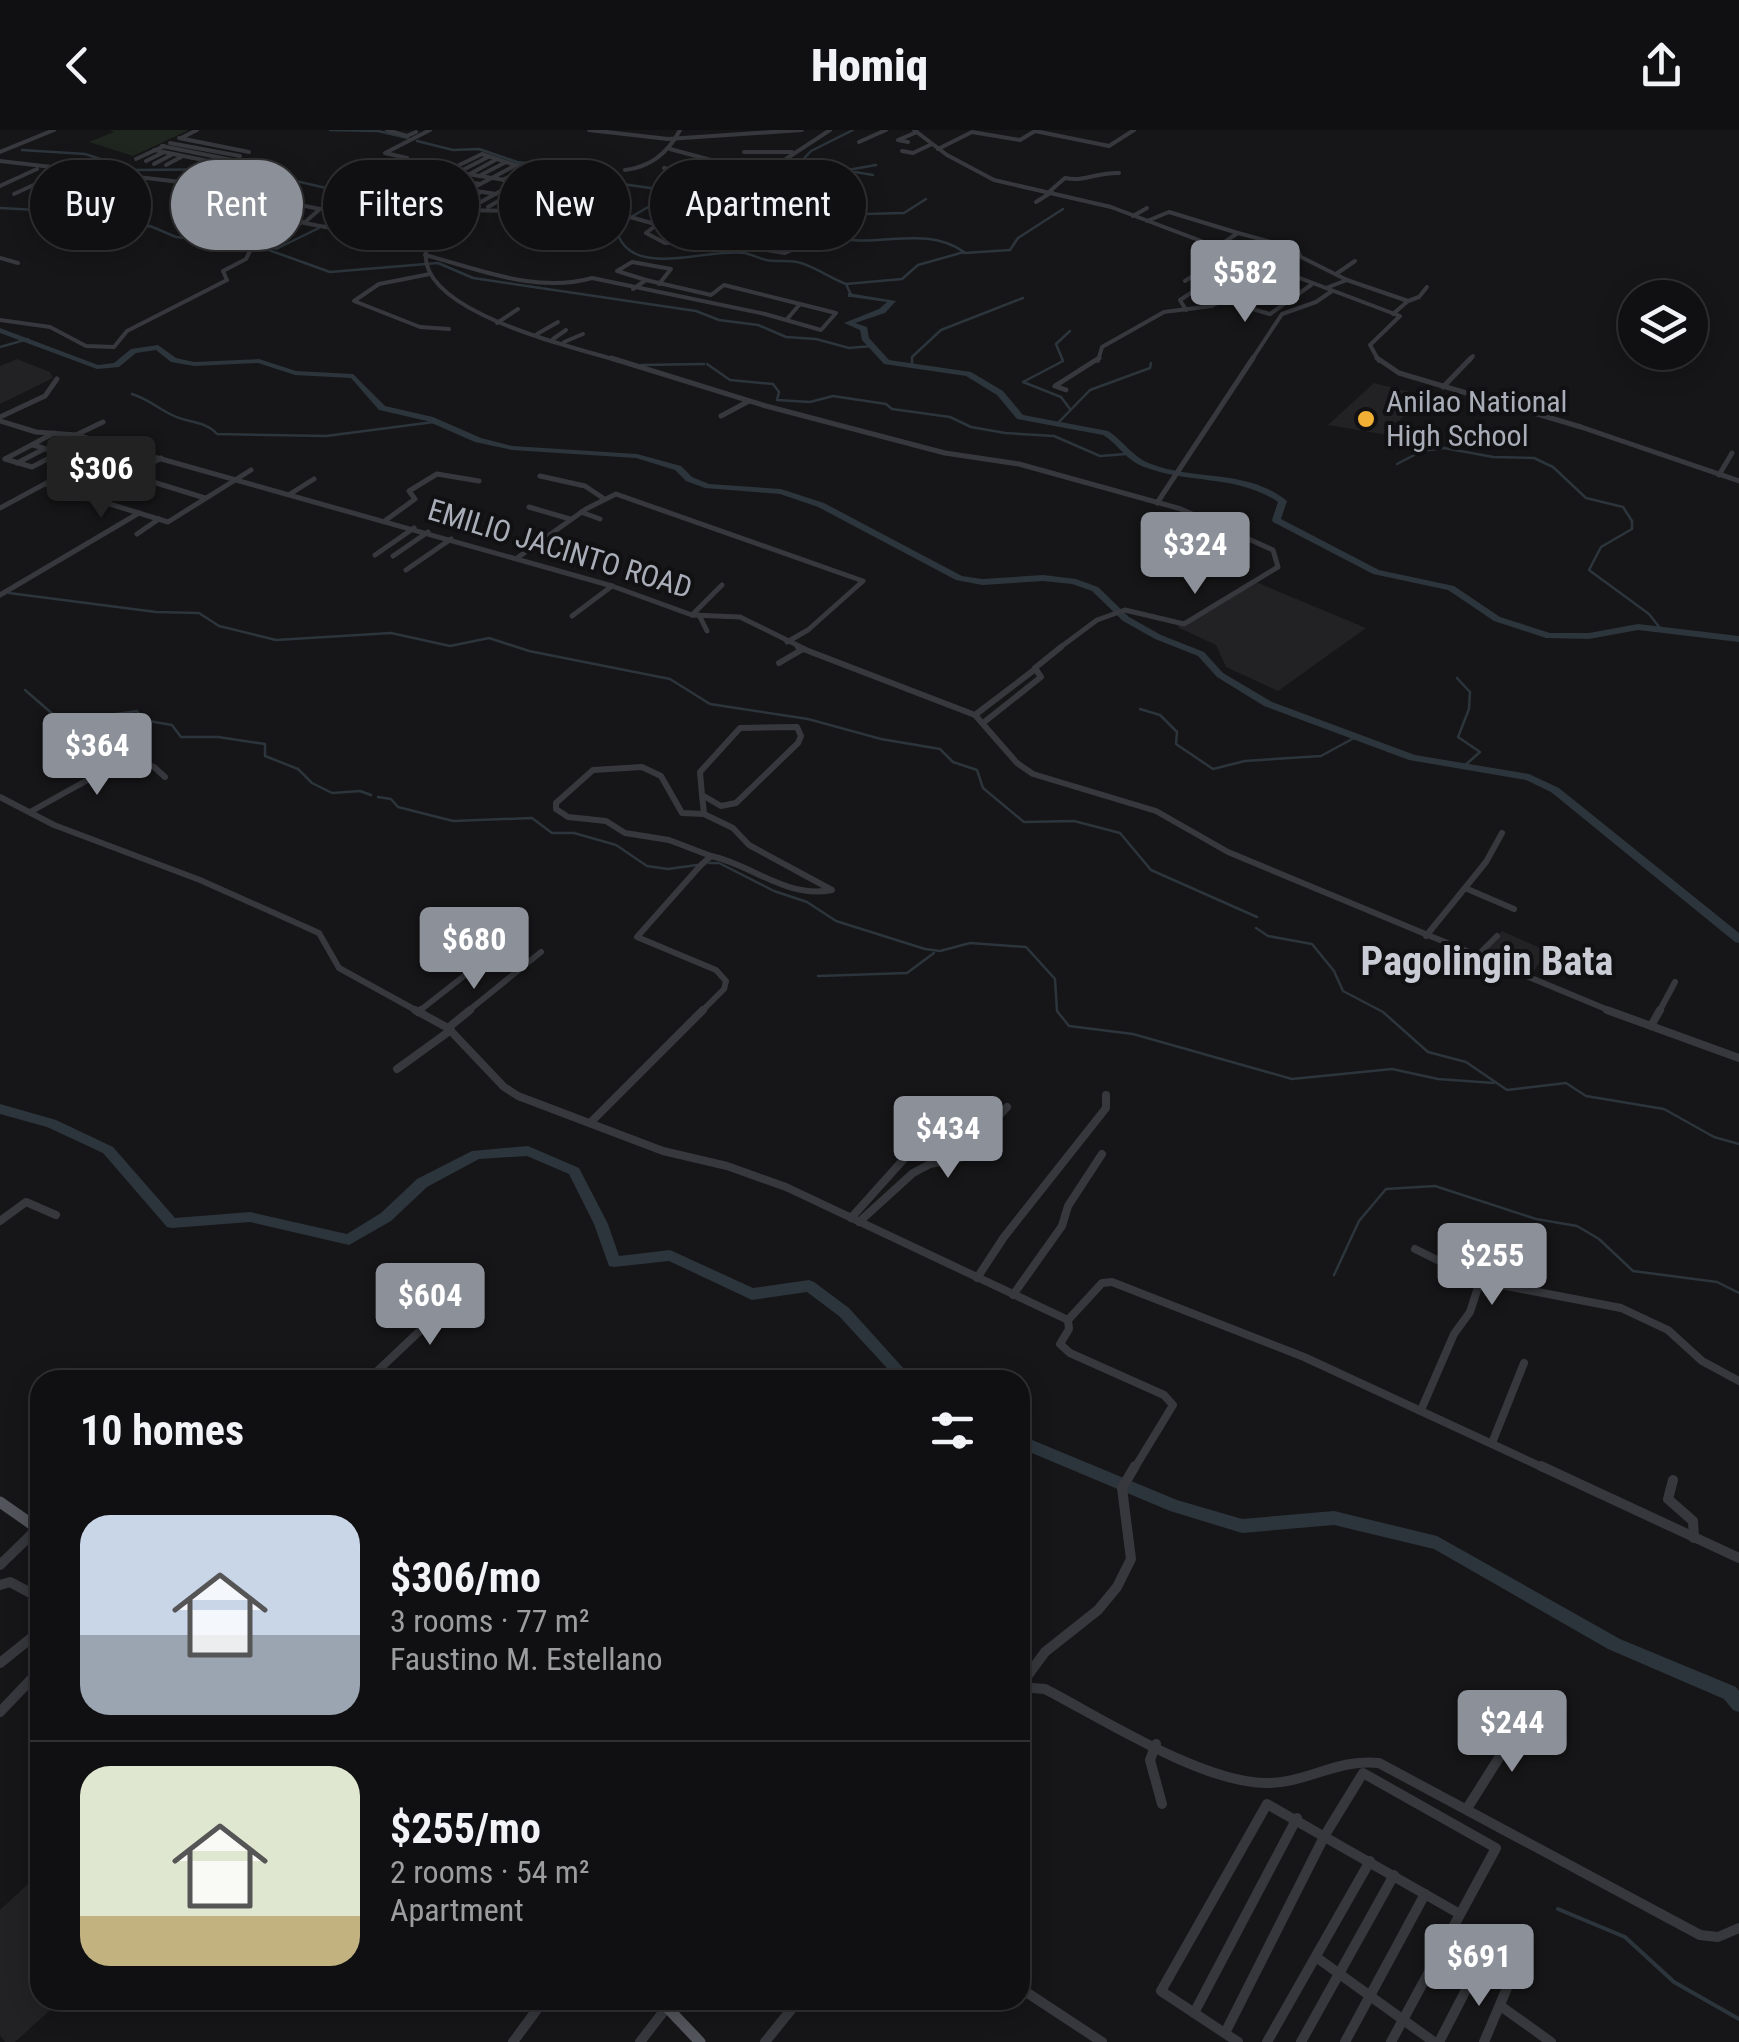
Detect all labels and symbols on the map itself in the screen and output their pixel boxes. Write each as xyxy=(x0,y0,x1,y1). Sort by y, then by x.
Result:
pin: $582 xyxy=(1186,240,1304,325)
place label: Anilao National High School xyxy=(1386,384,1567,453)
marker: Anilao National High School xyxy=(1355,408,1377,430)
pin: $306 xyxy=(42,436,160,521)
street label: EMILIO JACINTO ROAD xyxy=(424,492,696,605)
pin: $324 xyxy=(1136,512,1254,597)
pin: $364 xyxy=(38,713,156,798)
pin: $680 xyxy=(415,907,533,992)
district label: Pagolingin Bata xyxy=(1361,938,1613,985)
pin: $434 xyxy=(889,1096,1007,1181)
pin: $255 xyxy=(1433,1223,1551,1308)
pin: $604 xyxy=(371,1263,489,1348)
pin: $244 xyxy=(1453,1690,1571,1775)
pin: $691 xyxy=(1420,1924,1538,2009)

